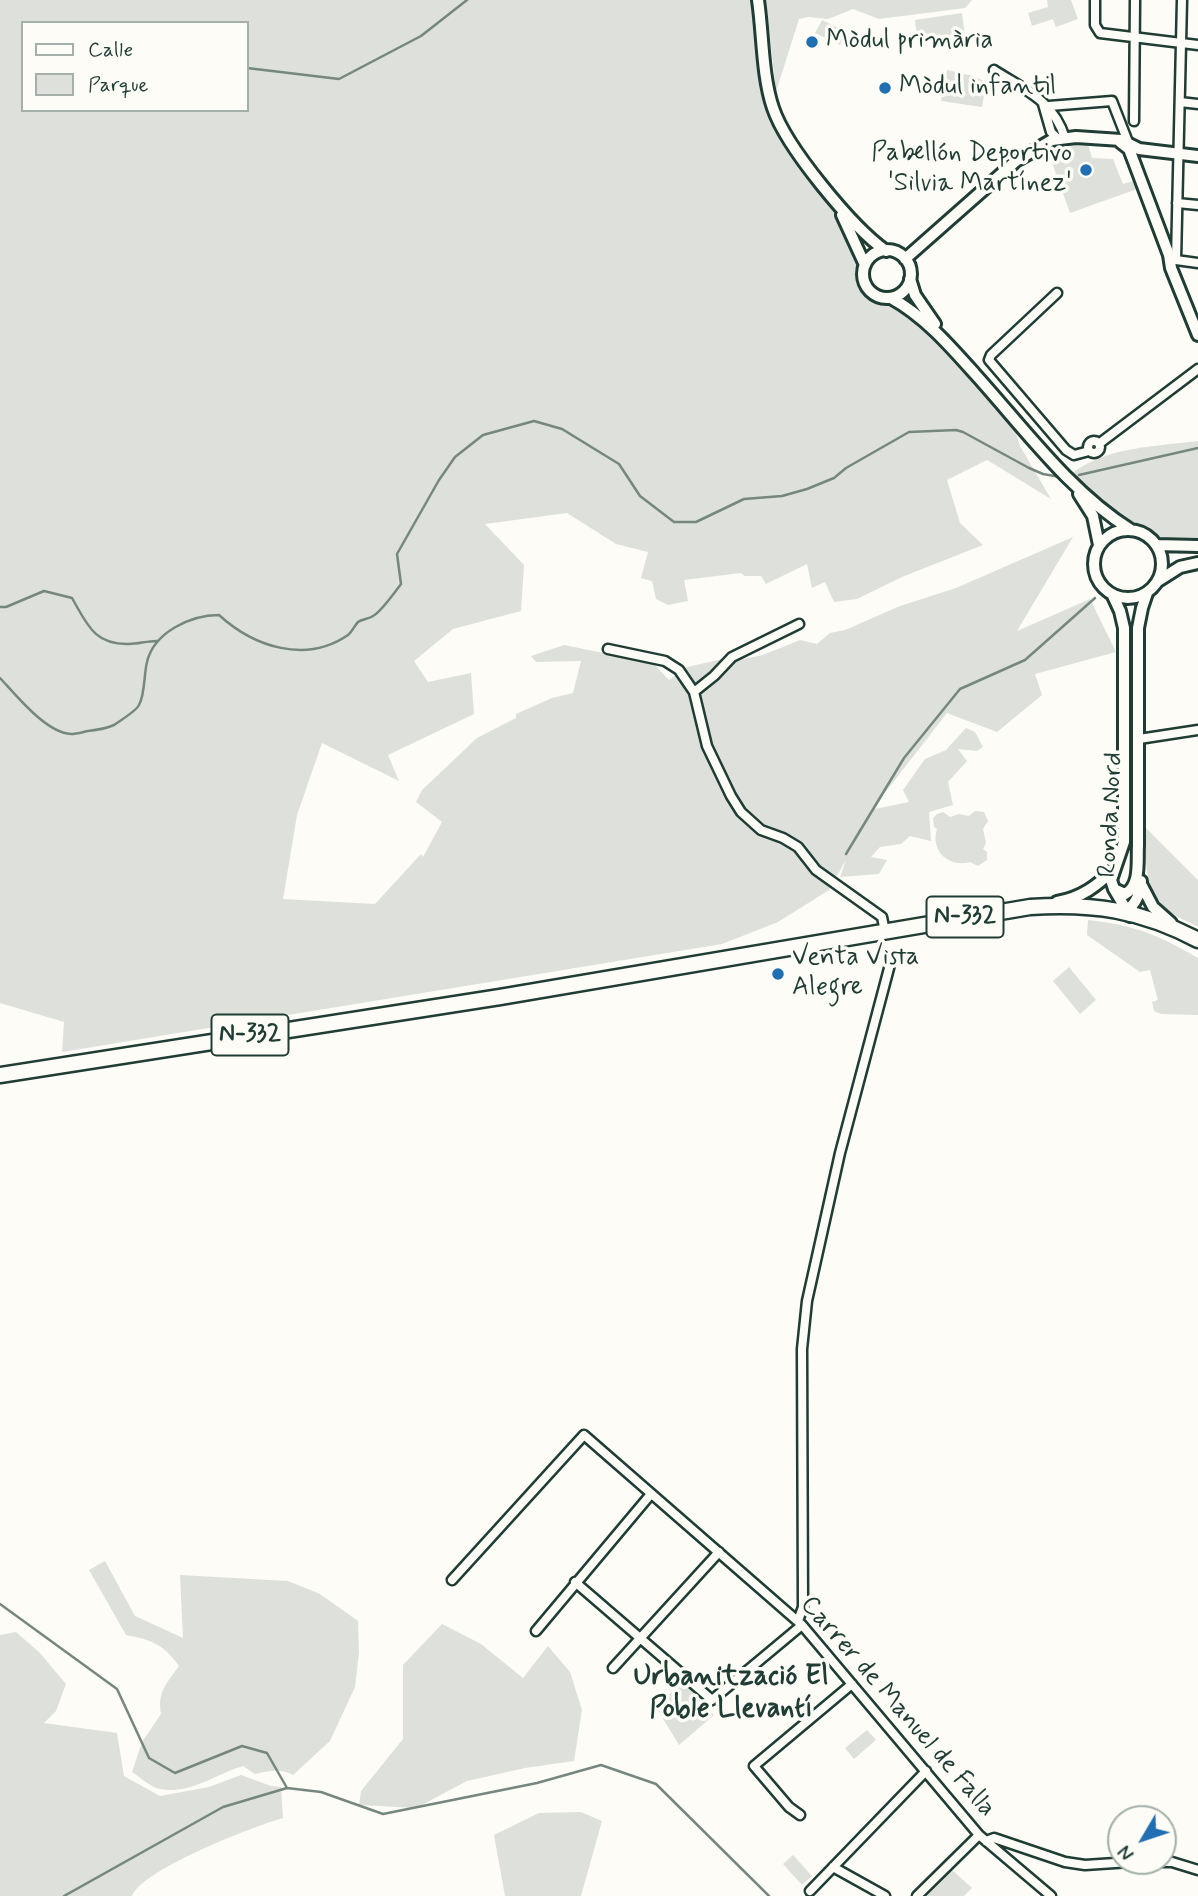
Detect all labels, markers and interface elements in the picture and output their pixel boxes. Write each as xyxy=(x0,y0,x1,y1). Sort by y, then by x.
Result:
legend xyxy=(21,21,248,112)
place label: Mòdul primària xyxy=(826,26,993,58)
marker: Mòdul primària xyxy=(804,34,820,50)
text: Calle xyxy=(88,36,133,64)
text: Parque xyxy=(88,71,148,99)
place label: Mòdul infantil xyxy=(899,72,1056,104)
marker: Mòdul infantil xyxy=(877,80,893,96)
place label: Pabellón Deportivo 'Silvia Martínez' xyxy=(871,139,1072,200)
marker: Pabellón Deportivo 'Silvia Martínez' xyxy=(1078,162,1094,178)
street label: Ronda Nord xyxy=(1093,751,1131,879)
road number: N-332 xyxy=(926,897,1004,937)
place label: Venta Vista Alegre xyxy=(792,943,919,1004)
marker: Venta Vista Alegre xyxy=(770,966,786,982)
road number: N-332 xyxy=(212,1015,288,1056)
street label: Carrer de Manuel de Falla xyxy=(793,1590,1001,1824)
district label: Urbanització El Poble Llevantí xyxy=(634,1661,828,1727)
north arrow xyxy=(1107,1805,1177,1875)
text: N xyxy=(1113,1839,1141,1865)

